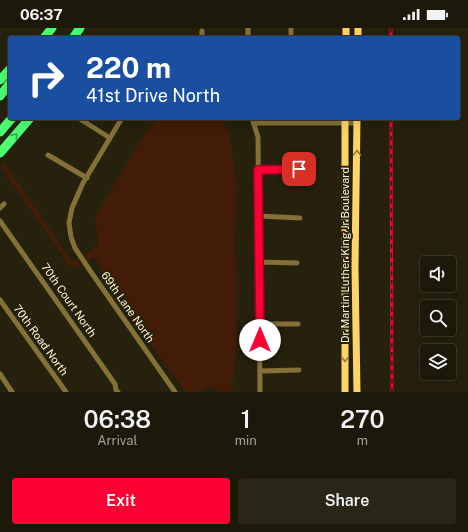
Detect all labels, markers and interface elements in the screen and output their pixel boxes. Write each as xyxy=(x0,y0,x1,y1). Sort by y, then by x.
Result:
text: 06:37 xyxy=(20,6,63,23)
text: 220 m xyxy=(86,51,171,84)
icon: right xyxy=(20,52,72,104)
text: 41st Drive North xyxy=(86,85,220,106)
one-way arrow xyxy=(10,133,17,140)
one-way arrow xyxy=(352,150,361,156)
pin xyxy=(282,152,316,186)
icon: arrive xyxy=(288,158,310,180)
street label: Dr Martin Luther King Jr Boulevard xyxy=(339,167,351,343)
map controls xyxy=(420,256,456,380)
button: sound xyxy=(420,256,456,292)
street label: 70th Court North xyxy=(39,261,99,339)
street label: 69th Lane North xyxy=(99,269,157,345)
button: search xyxy=(420,300,456,336)
street label: 70th Road North xyxy=(11,302,71,378)
position arrow xyxy=(239,319,281,361)
button: layers xyxy=(420,344,456,380)
one-way arrow xyxy=(341,356,349,362)
text: 06:38 xyxy=(83,405,151,433)
text: 1 xyxy=(241,405,251,433)
text: 270 xyxy=(340,405,385,433)
text: Arrival xyxy=(97,433,137,448)
text: min xyxy=(235,433,257,448)
text: m xyxy=(357,433,368,448)
button: Exit xyxy=(12,478,230,524)
button: Share xyxy=(238,478,456,524)

